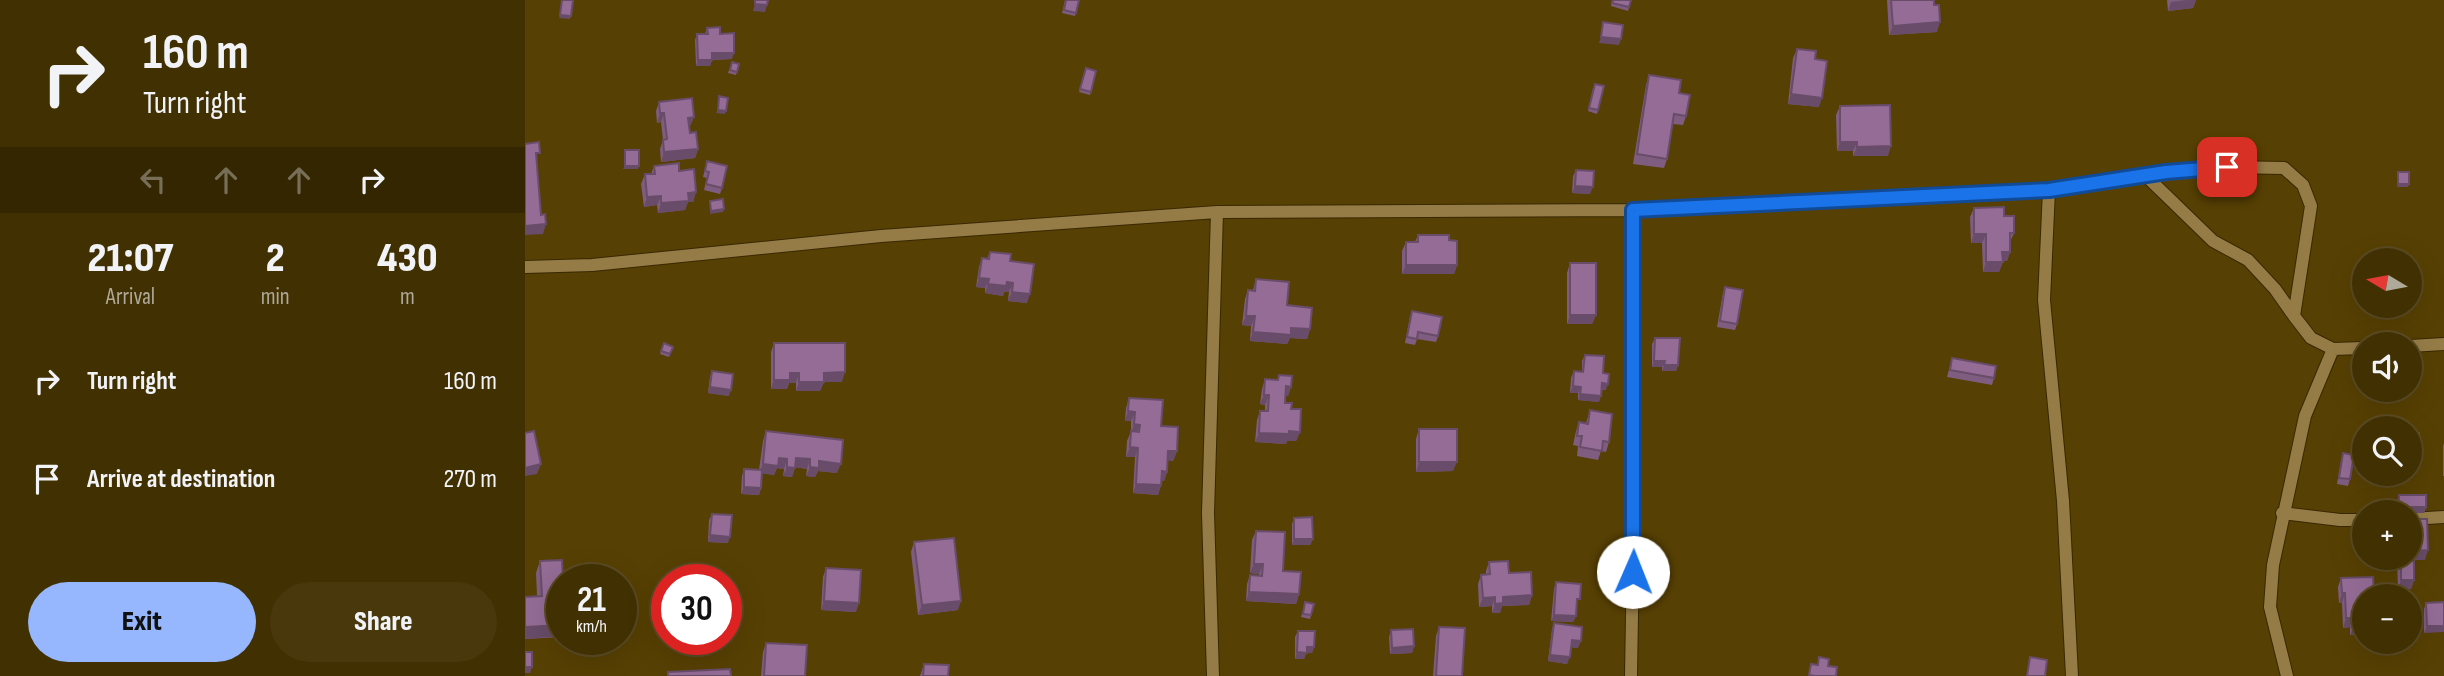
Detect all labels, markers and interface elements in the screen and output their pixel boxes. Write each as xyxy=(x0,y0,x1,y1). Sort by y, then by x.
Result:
text: 160 m xyxy=(143,24,249,83)
icon: right xyxy=(28,28,119,119)
text: Turn right xyxy=(143,84,247,123)
pin xyxy=(2197,137,2257,197)
icon: arrive xyxy=(2208,148,2246,186)
icon: left xyxy=(134,161,172,199)
icon: ahead xyxy=(207,161,245,199)
icon: ahead xyxy=(280,161,318,199)
icon: right xyxy=(353,161,391,199)
text: 21:07 xyxy=(87,233,173,284)
text: 2 xyxy=(266,233,285,284)
text: 430 xyxy=(377,233,438,284)
north arrow xyxy=(2352,248,2422,318)
map controls xyxy=(2352,248,2422,654)
text: Arrival xyxy=(106,283,155,311)
text: min xyxy=(261,283,290,311)
text: m xyxy=(400,283,415,311)
button: sound xyxy=(2352,332,2422,402)
icon: right xyxy=(28,362,66,400)
text: Turn right xyxy=(87,366,176,397)
text: 160 m xyxy=(444,366,497,397)
button: search xyxy=(2352,416,2422,486)
icon: arrive xyxy=(28,460,66,498)
text: Arrive at destination xyxy=(87,464,275,495)
text: 270 m xyxy=(444,464,497,495)
button: + xyxy=(2352,500,2422,570)
position arrow xyxy=(1596,535,1670,609)
speed limit sign: 30 xyxy=(651,564,742,655)
text: 21 xyxy=(577,579,606,622)
button: Exit xyxy=(28,582,256,662)
button: Share xyxy=(270,582,497,662)
button: − xyxy=(2352,584,2422,654)
text: km/h xyxy=(576,616,607,637)

